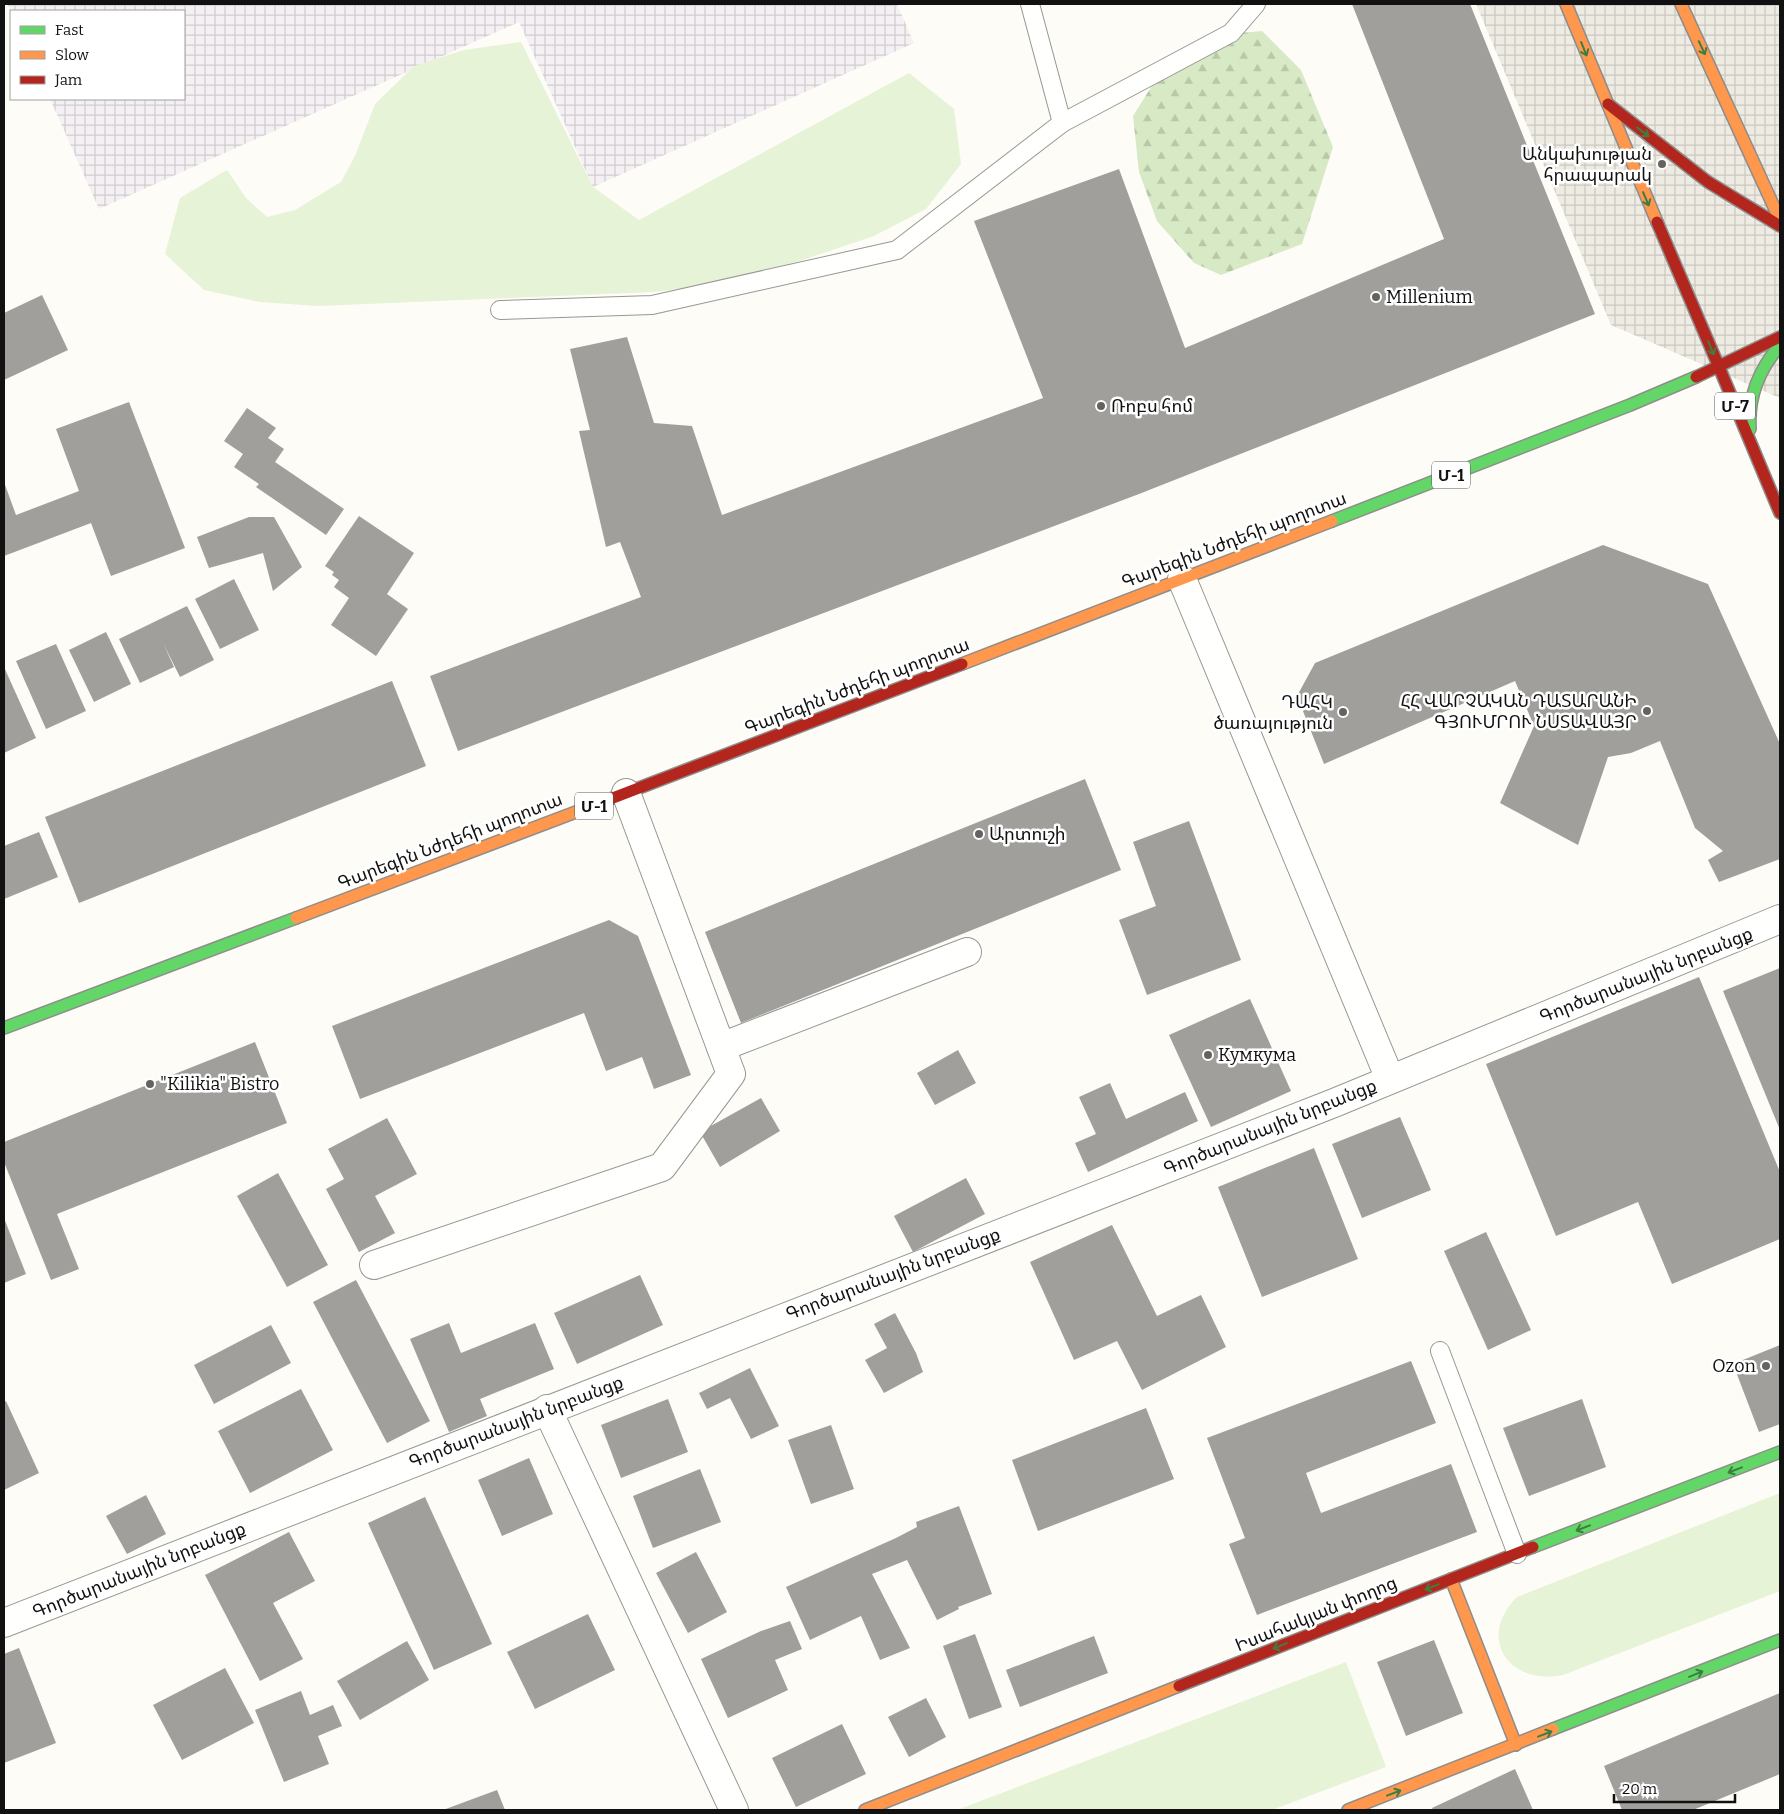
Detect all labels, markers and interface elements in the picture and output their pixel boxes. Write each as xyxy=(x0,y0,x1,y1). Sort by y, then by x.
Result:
legend xyxy=(10,10,185,100)
text: Fast xyxy=(55,21,84,39)
one-way arrow xyxy=(1697,40,1707,55)
one-way arrow xyxy=(1580,41,1589,56)
text: Slow xyxy=(55,46,90,64)
text: Jam xyxy=(54,71,83,89)
one-way arrow xyxy=(1636,126,1649,137)
place label: Անկախության հրապարակ xyxy=(1522,143,1652,186)
marker: Անկախության հրապարակ xyxy=(1656,158,1668,170)
one-way arrow xyxy=(1642,191,1652,206)
place label: Millenium xyxy=(1386,286,1473,308)
marker: Millenium xyxy=(1370,291,1382,303)
one-way arrow xyxy=(1706,340,1716,355)
road number: Մ-7 xyxy=(1715,392,1755,420)
place label: Ռոբս հոմ xyxy=(1111,395,1193,417)
marker: Ռոբս հոմ xyxy=(1095,400,1107,412)
road number: Մ-1 xyxy=(1432,462,1470,488)
street label: Գարեգին Նժդեհի պողոտա xyxy=(1118,487,1350,593)
street label: Գարեգին Նժդեհի պողոտա xyxy=(741,633,973,739)
place label: ՀՀ ՎԱՐՉԱԿԱՆ ԴԱՏԱՐԱՆԻ ԳՅՈՒՄՐՈՒ ՆՍՏԱՎԱՅՐ xyxy=(1400,690,1637,733)
place label: ԴԱՀԿ ծառայություն xyxy=(1213,691,1333,734)
marker: ՀՀ ՎԱՐՉԱԿԱՆ ԴԱՏԱՐԱՆԻ ԳՅՈՒՄՐՈՒ ՆՍՏԱՎԱՅՐ xyxy=(1641,705,1653,717)
marker: ԴԱՀԿ ծառայություն xyxy=(1337,706,1349,718)
street label: Գարեգին Նժդեհի պողոտա xyxy=(334,788,566,894)
road number: Մ-1 xyxy=(575,792,613,819)
place label: Արտուշի xyxy=(989,823,1066,845)
marker: Արտուշի xyxy=(973,828,985,840)
street label: Գործարանային նրբանցք xyxy=(1536,922,1756,1028)
place label: Кумкума xyxy=(1218,1044,1296,1066)
marker: Кумкума xyxy=(1202,1049,1214,1061)
place label: "Kilikia" Bistro xyxy=(160,1073,279,1095)
street label: Գործարանային նրբանցք xyxy=(1160,1074,1380,1180)
marker: "Kilikia" Bistro xyxy=(144,1078,156,1090)
street label: Գործարանային նրբանցք xyxy=(783,1223,1003,1325)
place label: Ozon xyxy=(1712,1355,1757,1377)
marker: Ozon xyxy=(1760,1360,1772,1372)
street label: Գործարանային նրբանցք xyxy=(406,1371,626,1473)
one-way arrow xyxy=(1728,1466,1743,1475)
street label: Գործարանային նրբանցք xyxy=(29,1517,249,1623)
one-way arrow xyxy=(1576,1524,1591,1533)
street label: Իսահակյան փողոց xyxy=(1232,1571,1400,1657)
one-way arrow xyxy=(1424,1583,1439,1592)
one-way arrow xyxy=(1273,1643,1288,1652)
one-way arrow xyxy=(1688,1668,1703,1678)
one-way arrow xyxy=(1537,1729,1552,1738)
scale bar xyxy=(1614,1772,1735,1804)
text: 20 m xyxy=(1622,1780,1658,1798)
one-way arrow xyxy=(1386,1787,1401,1797)

